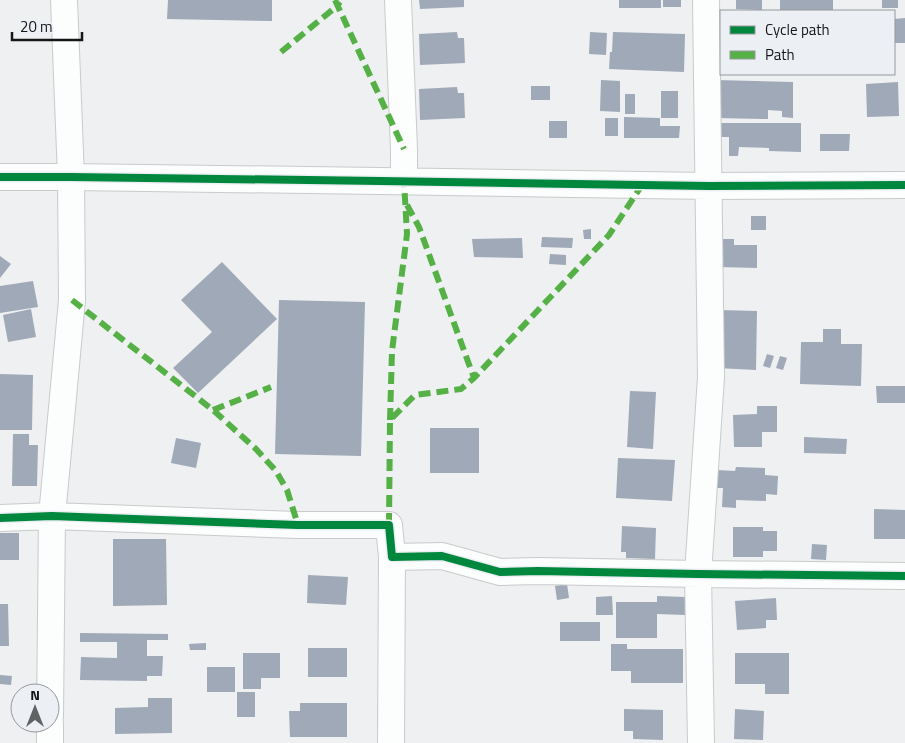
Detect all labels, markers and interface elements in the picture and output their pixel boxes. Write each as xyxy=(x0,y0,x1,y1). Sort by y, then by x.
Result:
scale bar xyxy=(12,10,82,42)
legend xyxy=(720,10,895,75)
text: 20 m xyxy=(20,15,53,38)
text: Cycle path xyxy=(765,18,830,41)
text: Path xyxy=(765,43,795,66)
north arrow xyxy=(10,683,60,733)
text: N xyxy=(30,684,40,705)

